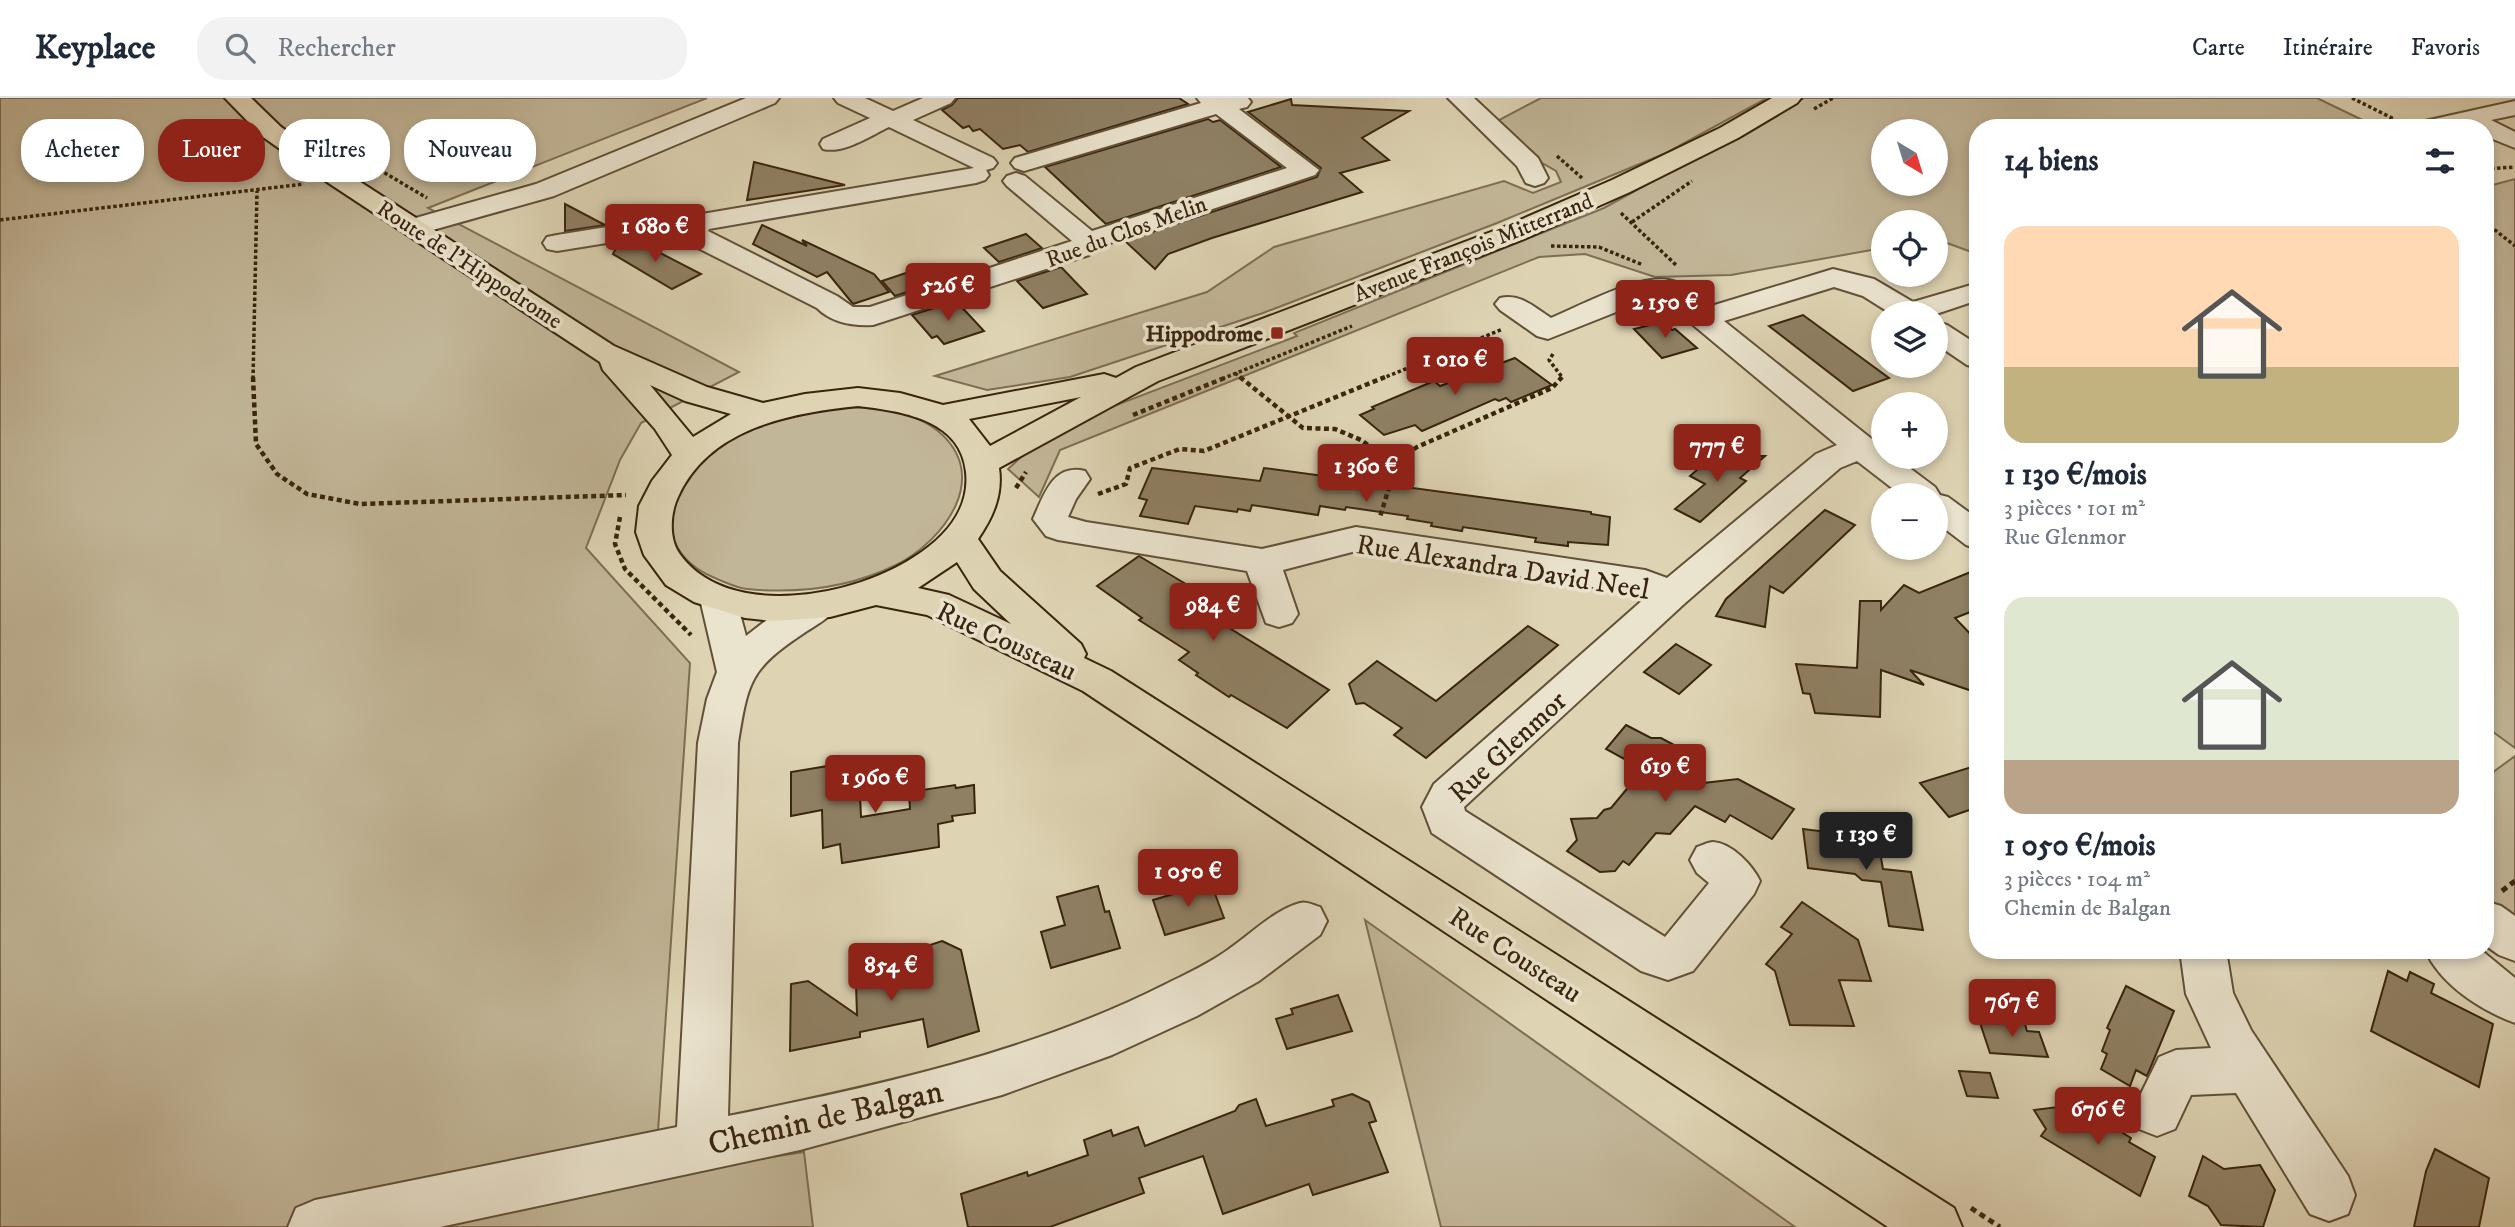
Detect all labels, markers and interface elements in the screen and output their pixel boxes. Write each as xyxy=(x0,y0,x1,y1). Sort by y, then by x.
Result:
search box xyxy=(197,17,687,80)
text: Keyplace xyxy=(35,28,155,69)
icon: search xyxy=(221,29,259,67)
text: Rechercher xyxy=(277,32,396,65)
text: Carte xyxy=(2192,33,2245,63)
text: Itinéraire xyxy=(2283,33,2373,63)
text: Favoris xyxy=(2411,33,2480,63)
chip: Acheter xyxy=(21,119,144,182)
chip: Louer xyxy=(158,119,265,182)
chip: Filtres xyxy=(279,119,390,182)
chip: Nouveau xyxy=(404,119,536,182)
north arrow xyxy=(1871,119,1948,196)
map controls xyxy=(1871,119,1948,560)
icon: filters xyxy=(2421,142,2459,180)
text: 14 biens xyxy=(2004,143,2099,180)
street label: Avenue François Mitterrand xyxy=(1350,187,1598,310)
street label: Rue du Clos Melin xyxy=(1042,190,1211,275)
street label: Route de l'Hippodrome xyxy=(371,194,567,336)
pin: 1 680 € xyxy=(590,204,720,264)
button: locate xyxy=(1871,210,1948,287)
text: 1 680 € xyxy=(621,212,689,241)
pin: 526 € xyxy=(899,264,997,323)
text: 526 € xyxy=(921,271,975,300)
icon: home xyxy=(2169,271,2295,397)
pin: 2 150 € xyxy=(1600,280,1730,340)
text: 2 150 € xyxy=(1632,288,1698,317)
button: layers xyxy=(1871,301,1948,378)
place label: Hippodrome xyxy=(1146,320,1263,349)
marker: Hippodrome xyxy=(1269,325,1285,341)
pin: 1 010 € xyxy=(1390,338,1520,397)
text: 1 010 € xyxy=(1423,345,1487,374)
button: + xyxy=(1871,392,1948,469)
pin: 777 € xyxy=(1668,424,1766,484)
text: 777 € xyxy=(1690,432,1744,461)
pin: 1 360 € xyxy=(1301,444,1431,504)
text: 1 360 € xyxy=(1334,452,1398,481)
text: 1 130 €/mois xyxy=(2004,457,2147,494)
button: − xyxy=(1871,483,1948,560)
text: 3 pièces · 101 m² xyxy=(2004,494,2145,523)
text: Rue Glenmor xyxy=(2004,523,2126,552)
street label: Rue Alexandra David Neel xyxy=(1354,527,1652,608)
pin: 984 € xyxy=(1164,584,1262,643)
text: 984 € xyxy=(1186,591,1240,620)
street label: Rue Cousteau xyxy=(931,594,1082,689)
icon: home xyxy=(2169,642,2295,768)
street label: Rue Glenmor xyxy=(1442,683,1575,811)
pin: 619 € xyxy=(1616,744,1714,804)
text: 619 € xyxy=(1640,752,1690,781)
pin: 1 960 € xyxy=(810,756,940,815)
text: 1 960 € xyxy=(841,763,909,792)
pin: 1 130 € xyxy=(1801,812,1931,872)
text: 1 130 € xyxy=(1835,820,1897,849)
text: 1 050 €/mois xyxy=(2004,828,2156,865)
pin: 1 050 € xyxy=(1123,850,1253,909)
text: 1 050 € xyxy=(1154,857,1222,886)
text: 3 pièces · 104 m² xyxy=(2004,865,2150,894)
text: Chemin de Balgan xyxy=(2004,894,2171,923)
street label: Rue Cousteau xyxy=(1442,900,1588,1011)
pin: 854 € xyxy=(842,944,940,1003)
text: 854 € xyxy=(864,951,918,980)
pin: 767 € xyxy=(1963,979,2061,1039)
text: 767 € xyxy=(1985,987,2039,1016)
street label: Chemin de Balgan xyxy=(704,1071,947,1165)
pin: 676 € xyxy=(2049,1088,2147,1147)
text: 676 € xyxy=(2071,1095,2125,1124)

